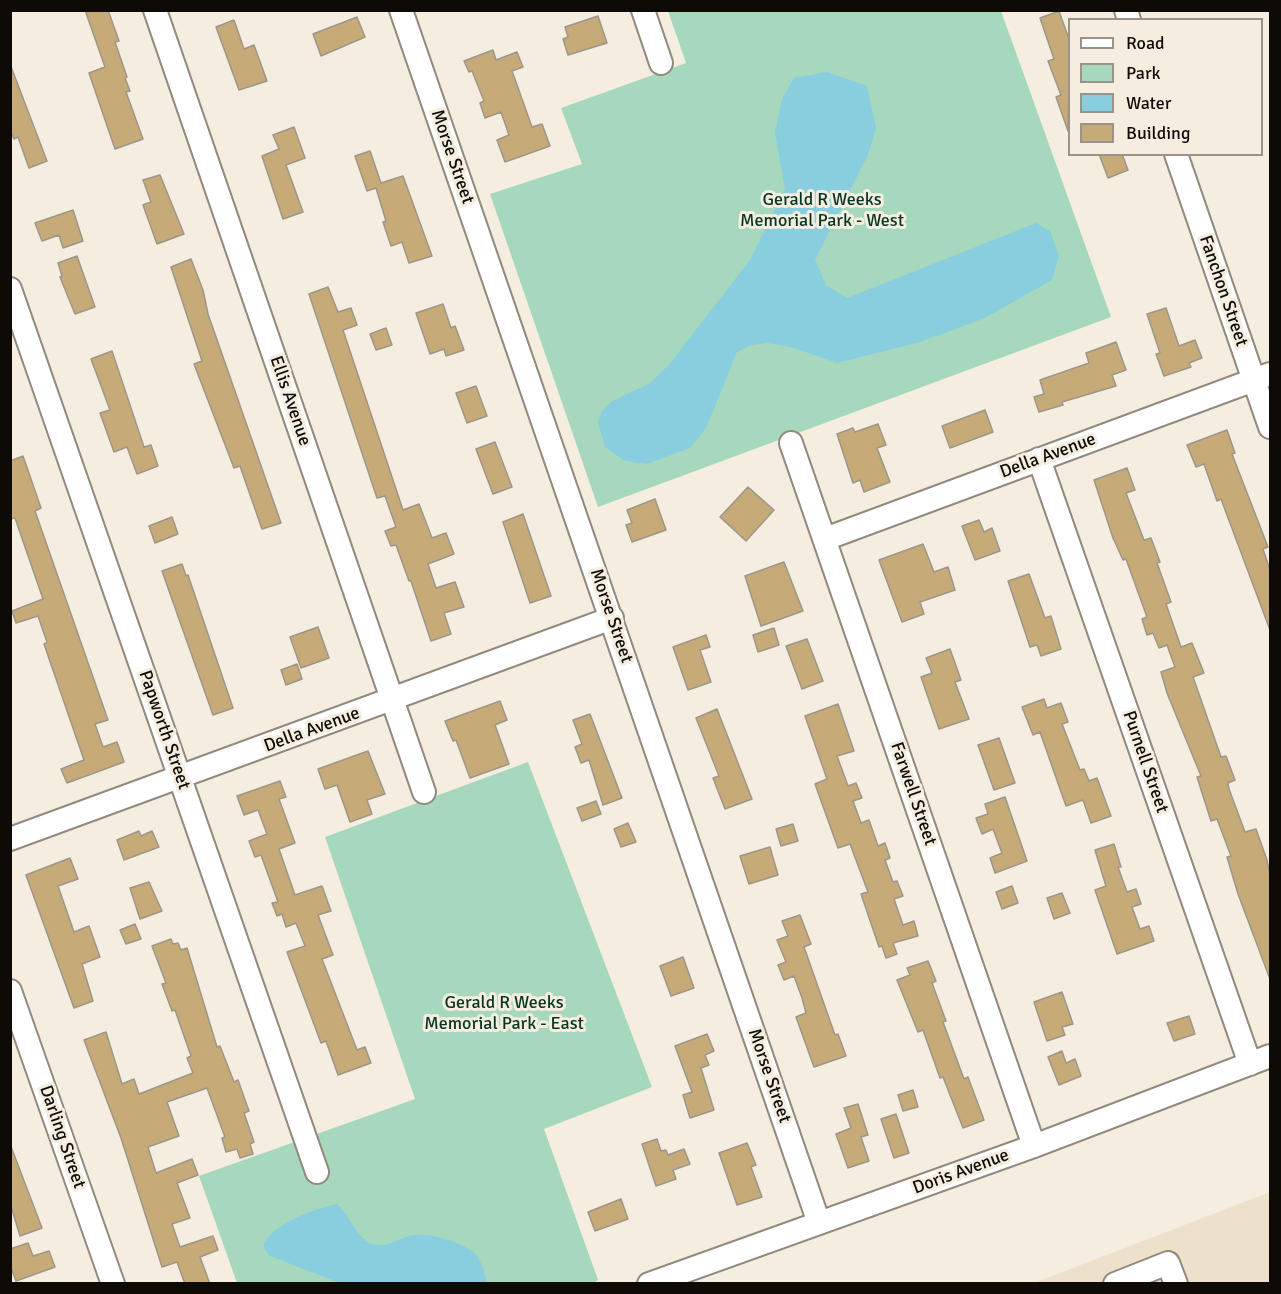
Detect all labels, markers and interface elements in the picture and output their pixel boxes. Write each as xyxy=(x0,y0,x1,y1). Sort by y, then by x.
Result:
legend xyxy=(1068,18,1263,156)
text: Road xyxy=(1126,32,1165,54)
text: Park xyxy=(1126,62,1161,84)
text: Water xyxy=(1126,92,1171,114)
street label: Morse Street xyxy=(426,107,478,207)
text: Building xyxy=(1126,122,1190,144)
park label: Gerald R Weeks Memorial Park - West xyxy=(740,189,904,232)
street label: Fanchon Street xyxy=(1194,233,1252,349)
street label: Ellis Avenue xyxy=(265,353,315,449)
street label: Della Avenue xyxy=(997,429,1099,483)
street label: Morse Street xyxy=(585,566,637,666)
street label: Papworth Street xyxy=(134,668,194,792)
street label: Della Avenue xyxy=(261,703,363,757)
street label: Purnell Street xyxy=(1117,708,1173,816)
street label: Farwell Street xyxy=(885,739,941,849)
park label: Gerald R Weeks Memorial Park - East xyxy=(424,992,584,1034)
street label: Morse Street xyxy=(743,1026,795,1126)
street label: Darling Street xyxy=(34,1083,90,1191)
street label: Doris Avenue xyxy=(910,1145,1012,1199)

